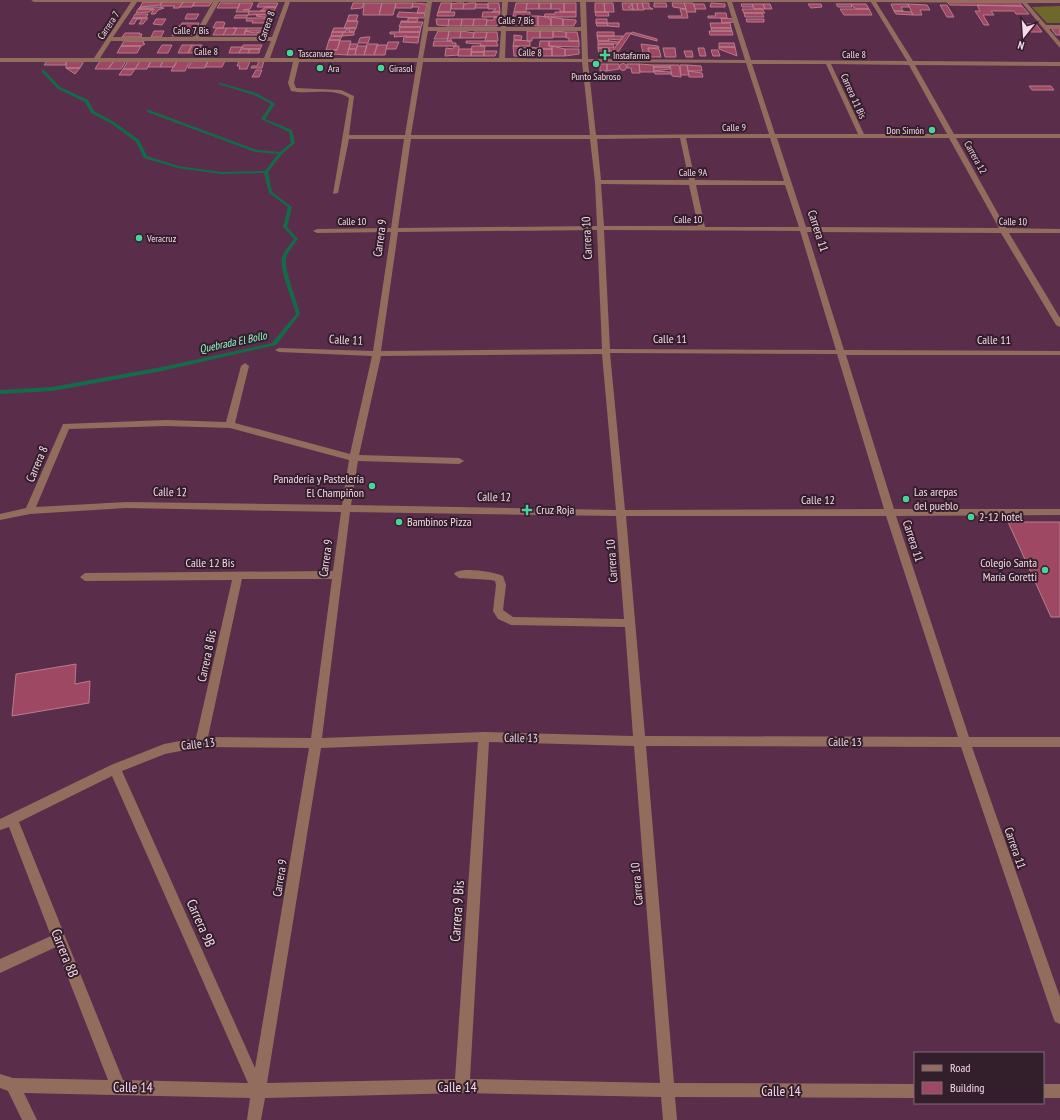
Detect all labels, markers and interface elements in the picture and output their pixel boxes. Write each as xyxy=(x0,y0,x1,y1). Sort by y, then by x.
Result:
street label: Carrera 7 xyxy=(94,9,122,42)
street label: Carrera 8 xyxy=(255,9,278,43)
street label: Calle 7 Bis xyxy=(498,14,535,27)
north arrow xyxy=(1004,16,1044,56)
street label: Calle 7 Bis xyxy=(173,24,210,37)
text: N xyxy=(1016,38,1026,53)
street label: Calle 8 xyxy=(194,45,218,58)
street label: Calle 8 xyxy=(518,46,542,59)
place label: Tascanuez xyxy=(298,47,333,60)
marker: Tascanuez xyxy=(285,48,295,58)
street label: Calle 8 xyxy=(842,48,866,61)
place label: Instafarma xyxy=(613,49,650,62)
marker: Instafarma xyxy=(600,50,610,60)
marker: Punto Sabroso xyxy=(591,59,601,69)
place label: Ara xyxy=(328,62,339,75)
place label: Girasol xyxy=(389,62,414,75)
marker: Ara xyxy=(315,63,325,73)
marker: Girasol xyxy=(376,63,386,73)
place label: Punto Sabroso xyxy=(571,70,621,83)
street label: Carrera 11 Bis xyxy=(838,71,870,121)
street label: Calle 9 xyxy=(722,121,746,134)
place label: Don Simón xyxy=(886,124,924,137)
marker: Don Simón xyxy=(927,125,937,135)
street label: Carrera 12 xyxy=(961,138,990,176)
street label: Calle 9A xyxy=(679,166,708,179)
street label: Carrera 11 xyxy=(805,208,832,254)
street label: Calle 10 xyxy=(674,213,703,226)
street label: Calle 10 xyxy=(338,215,367,228)
street label: Calle 10 xyxy=(999,215,1028,228)
street label: Carrera 10 xyxy=(578,216,595,260)
street label: Carrera 9 xyxy=(369,218,390,258)
place label: Veracruz xyxy=(146,232,177,245)
marker: Veracruz xyxy=(134,233,144,243)
water label: Quebrada El Bollo xyxy=(198,328,269,356)
street label: Calle 11 xyxy=(329,331,363,348)
street label: Calle 11 xyxy=(653,331,687,346)
street label: Calle 11 xyxy=(977,332,1011,347)
street label: Carrera 8 xyxy=(22,444,51,484)
place label: Panadería y Pastelería El Champiñon xyxy=(273,471,364,500)
marker: Panadería y Pastelería El Champiñon xyxy=(367,481,377,491)
street label: Calle 12 xyxy=(153,484,187,499)
place label: Las arepas del pueblo xyxy=(914,484,958,513)
street label: Calle 12 xyxy=(477,489,511,504)
street label: Calle 12 xyxy=(801,492,835,507)
marker: Las arepas del pueblo xyxy=(901,494,911,504)
place label: Cruz Roja xyxy=(536,502,574,517)
marker: Cruz Roja xyxy=(521,504,533,516)
place label: 2-12 hotel xyxy=(979,509,1023,524)
marker: 2-12 hotel xyxy=(966,512,976,522)
place label: Bambinos Pizza xyxy=(407,514,472,529)
marker: Bambinos Pizza xyxy=(394,517,404,527)
street label: Carrera 11 xyxy=(900,518,927,564)
street label: Carrera 9 xyxy=(315,538,336,578)
street label: Carrera 10 xyxy=(603,539,620,583)
street label: Calle 12 Bis xyxy=(186,555,234,570)
place label: Colegio Santa María Goretti xyxy=(980,555,1037,584)
marker: Colegio Santa María Goretti xyxy=(1040,565,1050,575)
street label: Carrera 8 Bis xyxy=(194,629,219,683)
street label: Calle 13 xyxy=(504,730,538,745)
street label: Calle 13 xyxy=(180,734,216,753)
street label: Calle 13 xyxy=(828,734,862,749)
street label: Carrera 11 xyxy=(1001,825,1030,871)
street label: Carrera 9 xyxy=(269,858,290,898)
street label: Carrera 10 xyxy=(627,862,646,906)
street label: Carrera 9 Bis xyxy=(446,880,468,942)
street label: Carrera 9B xyxy=(182,896,220,950)
street label: Carrera 8B xyxy=(47,926,83,980)
legend xyxy=(914,1052,1044,1104)
text: Road xyxy=(950,1060,970,1075)
street label: Calle 14 xyxy=(113,1078,154,1096)
street label: Calle 14 xyxy=(437,1078,478,1096)
text: Building xyxy=(950,1080,985,1095)
street label: Calle 14 xyxy=(761,1082,802,1100)

